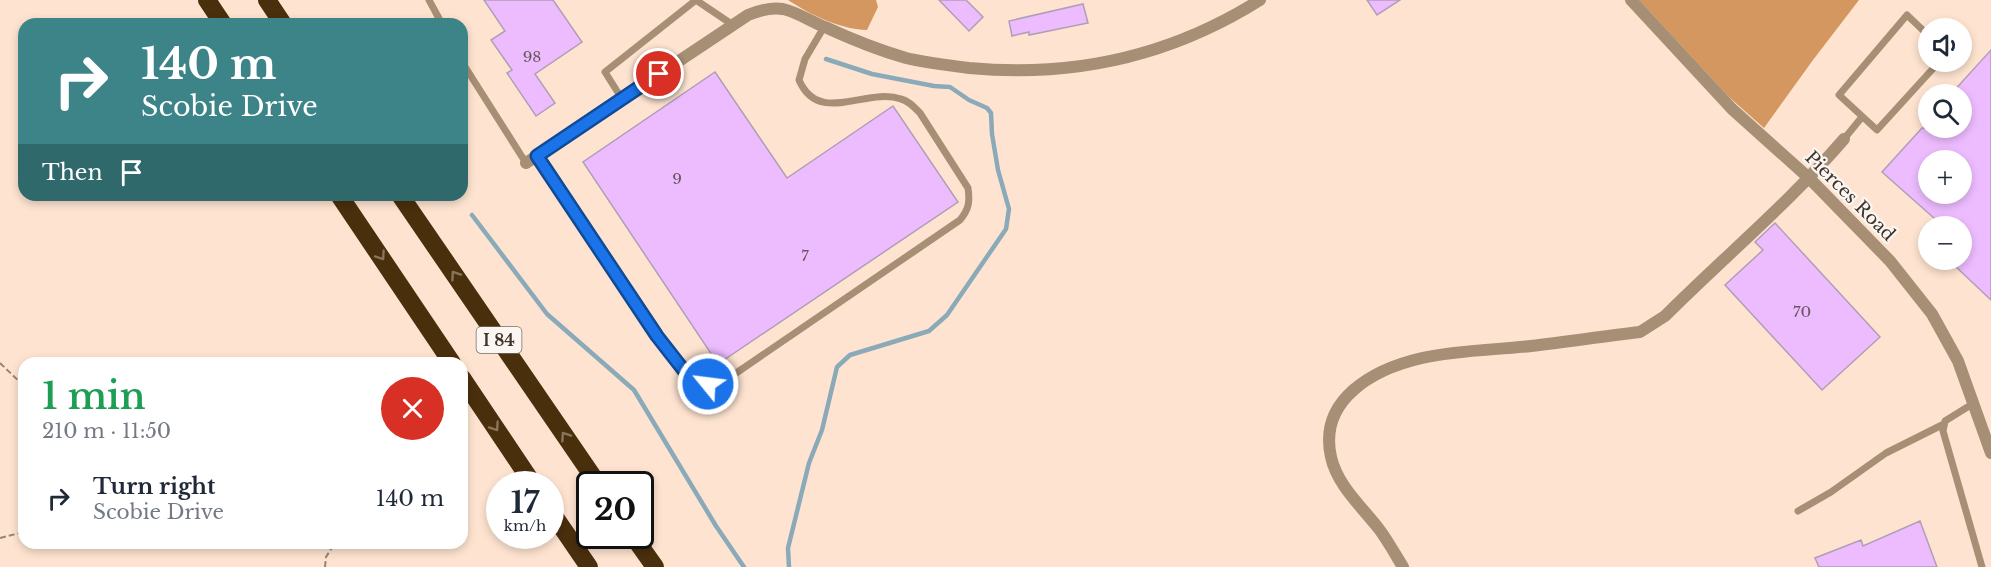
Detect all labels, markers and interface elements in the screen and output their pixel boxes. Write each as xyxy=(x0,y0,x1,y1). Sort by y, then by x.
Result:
map controls xyxy=(1918,18,1972,270)
button: sound xyxy=(1918,18,1972,72)
text: 140 m xyxy=(141,38,277,90)
icon: right xyxy=(42,42,120,120)
house number: 98 xyxy=(523,47,541,66)
pin xyxy=(633,48,684,99)
icon: arrive xyxy=(642,57,675,90)
button: search xyxy=(1918,84,1972,138)
text: Scobie Drive xyxy=(141,90,318,123)
street label: Pierces Road xyxy=(1800,146,1900,246)
button: + xyxy=(1918,150,1972,204)
icon: arrive xyxy=(115,156,148,189)
text: Then xyxy=(42,159,103,186)
house number: 9 xyxy=(672,169,682,188)
button: − xyxy=(1918,216,1972,270)
house number: 7 xyxy=(801,246,809,265)
one-way arrow xyxy=(373,250,385,260)
one-way arrow xyxy=(451,271,462,282)
house number: 70 xyxy=(1793,302,1811,321)
road number: I 84 xyxy=(476,327,522,353)
position arrow xyxy=(676,352,740,416)
text: 1 min xyxy=(42,374,146,419)
button: close xyxy=(381,377,444,440)
text: 210 m · 11:50 xyxy=(42,419,171,443)
one-way arrow xyxy=(487,420,498,431)
one-way arrow xyxy=(561,432,572,443)
speed limit sign: 20 xyxy=(576,471,654,549)
text: Turn right xyxy=(93,473,215,500)
icon: right xyxy=(42,482,75,515)
text: 17 xyxy=(511,484,539,521)
text: 140 m xyxy=(376,485,444,512)
text: Scobie Drive xyxy=(93,500,224,524)
text: km/h xyxy=(504,516,546,535)

